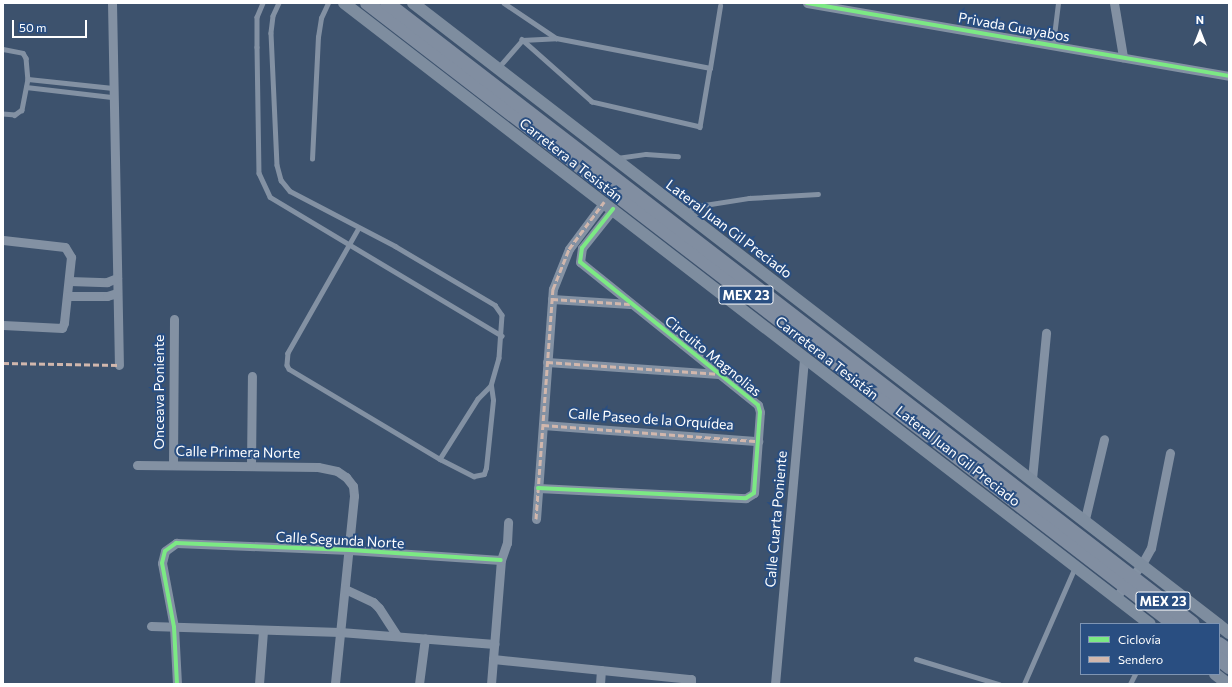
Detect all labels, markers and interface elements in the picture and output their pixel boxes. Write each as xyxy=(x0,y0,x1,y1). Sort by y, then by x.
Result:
street label: Privada Guayabos xyxy=(957,9,1071,45)
scale bar xyxy=(14,12,89,38)
north arrow xyxy=(1180,12,1220,52)
text: N xyxy=(1196,13,1204,26)
text: 50 m xyxy=(19,20,47,34)
street label: Carretera a Tesistán xyxy=(516,115,626,205)
street label: Lateral Juan Gil Preciado xyxy=(663,176,795,282)
road number: MEX 23 xyxy=(718,284,774,306)
street label: Circuito Magnolias xyxy=(661,312,765,400)
street label: Carretera a Tesistán xyxy=(772,313,882,403)
street label: Onceava Poniente xyxy=(151,335,167,449)
street label: Lateral Juan Gil Preciado xyxy=(892,402,1024,510)
street label: Calle Paseo de la Orquídea xyxy=(568,405,734,433)
street label: Calle Primera Norte xyxy=(176,443,300,461)
street label: Calle Cuarta Poniente xyxy=(762,450,790,588)
street label: Calle Segunda Norte xyxy=(275,528,405,552)
road number: MEX 23 xyxy=(1135,590,1191,612)
legend xyxy=(1080,623,1220,675)
text: Ciclovía xyxy=(1118,632,1161,646)
text: Sendero xyxy=(1118,652,1163,666)

